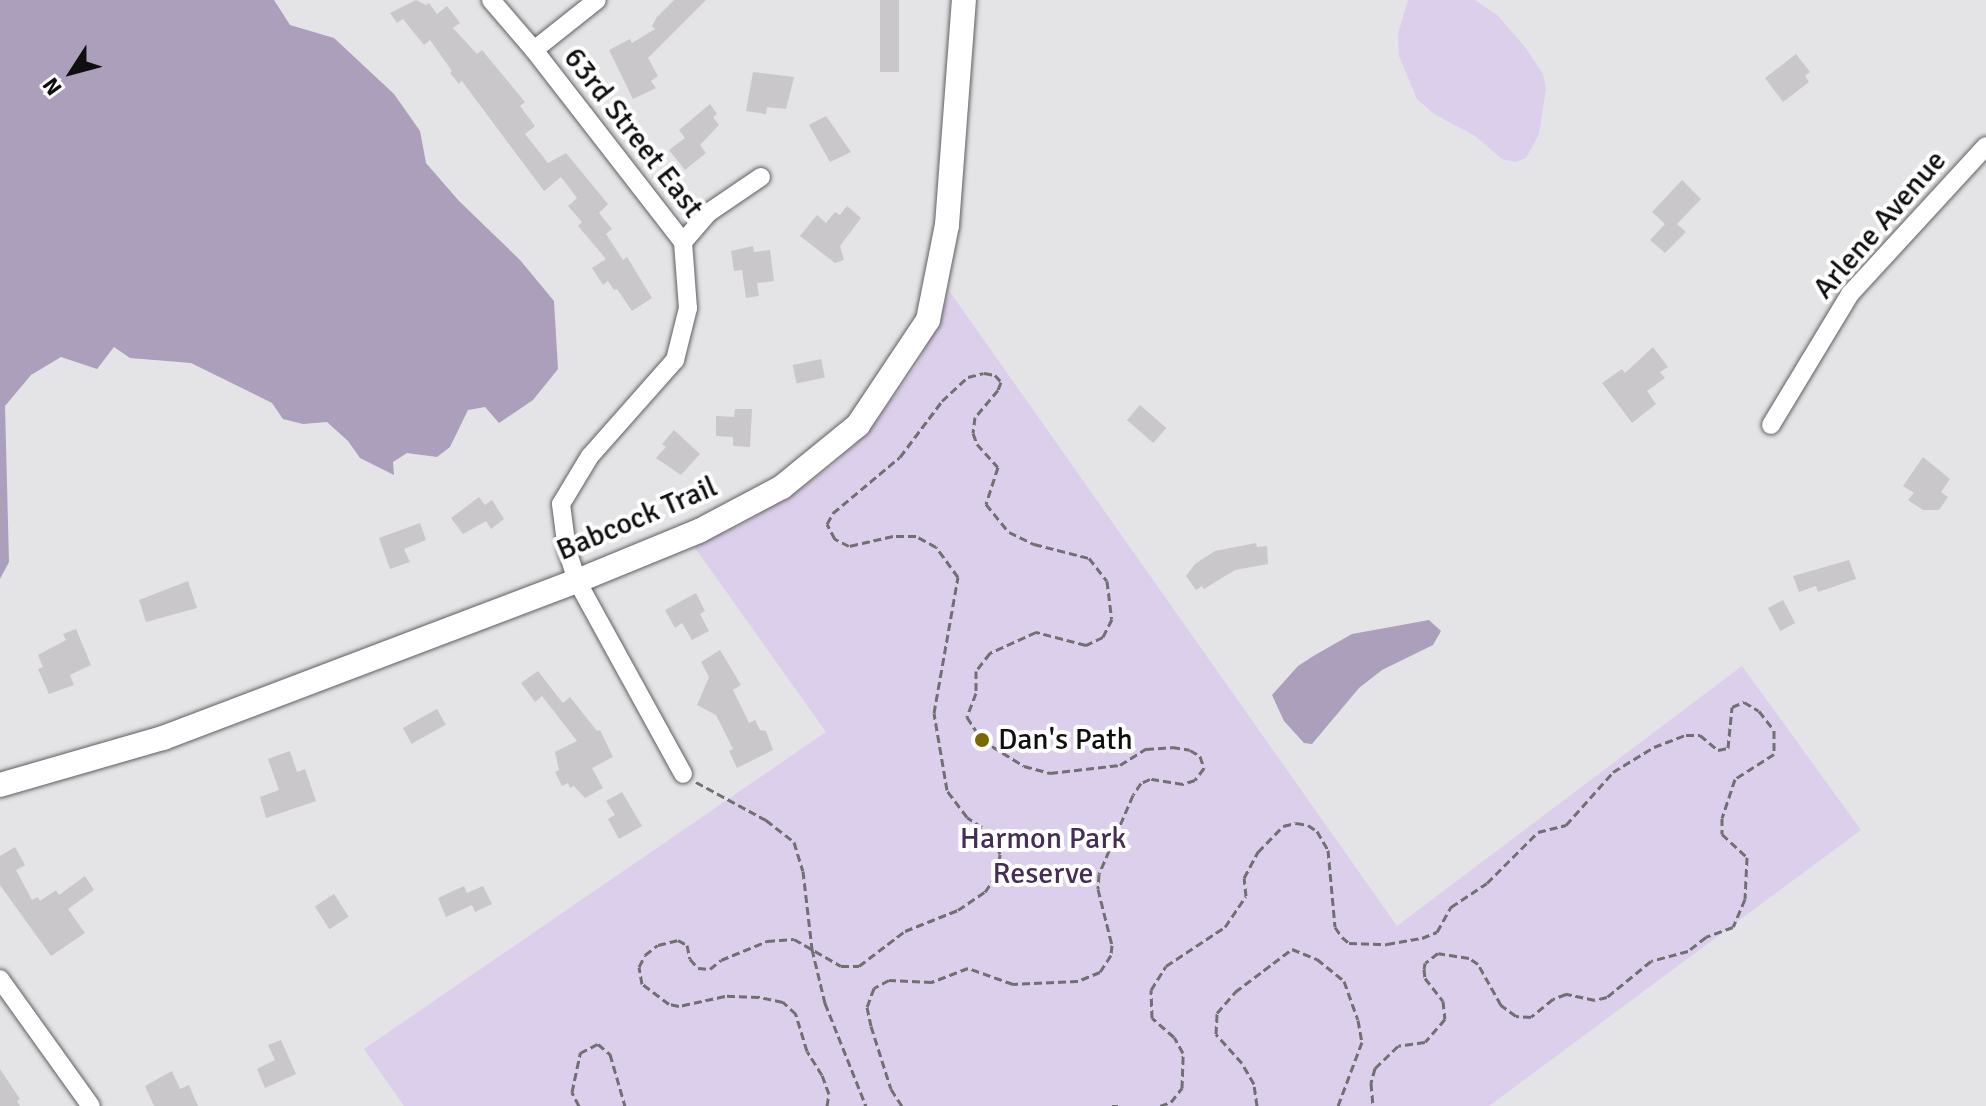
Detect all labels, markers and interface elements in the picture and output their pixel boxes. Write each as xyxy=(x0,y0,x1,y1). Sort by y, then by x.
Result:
north arrow xyxy=(32,32,112,112)
street label: 63rd Street East xyxy=(555,41,711,225)
text: N xyxy=(37,72,68,101)
street label: Arlene Avenue xyxy=(1806,143,1954,307)
street label: Babcock Trail xyxy=(551,469,723,569)
place label: Dan's Path xyxy=(998,722,1133,758)
marker: Dan's Path xyxy=(973,731,991,749)
park label: Harmon Park Reserve xyxy=(960,821,1126,892)

